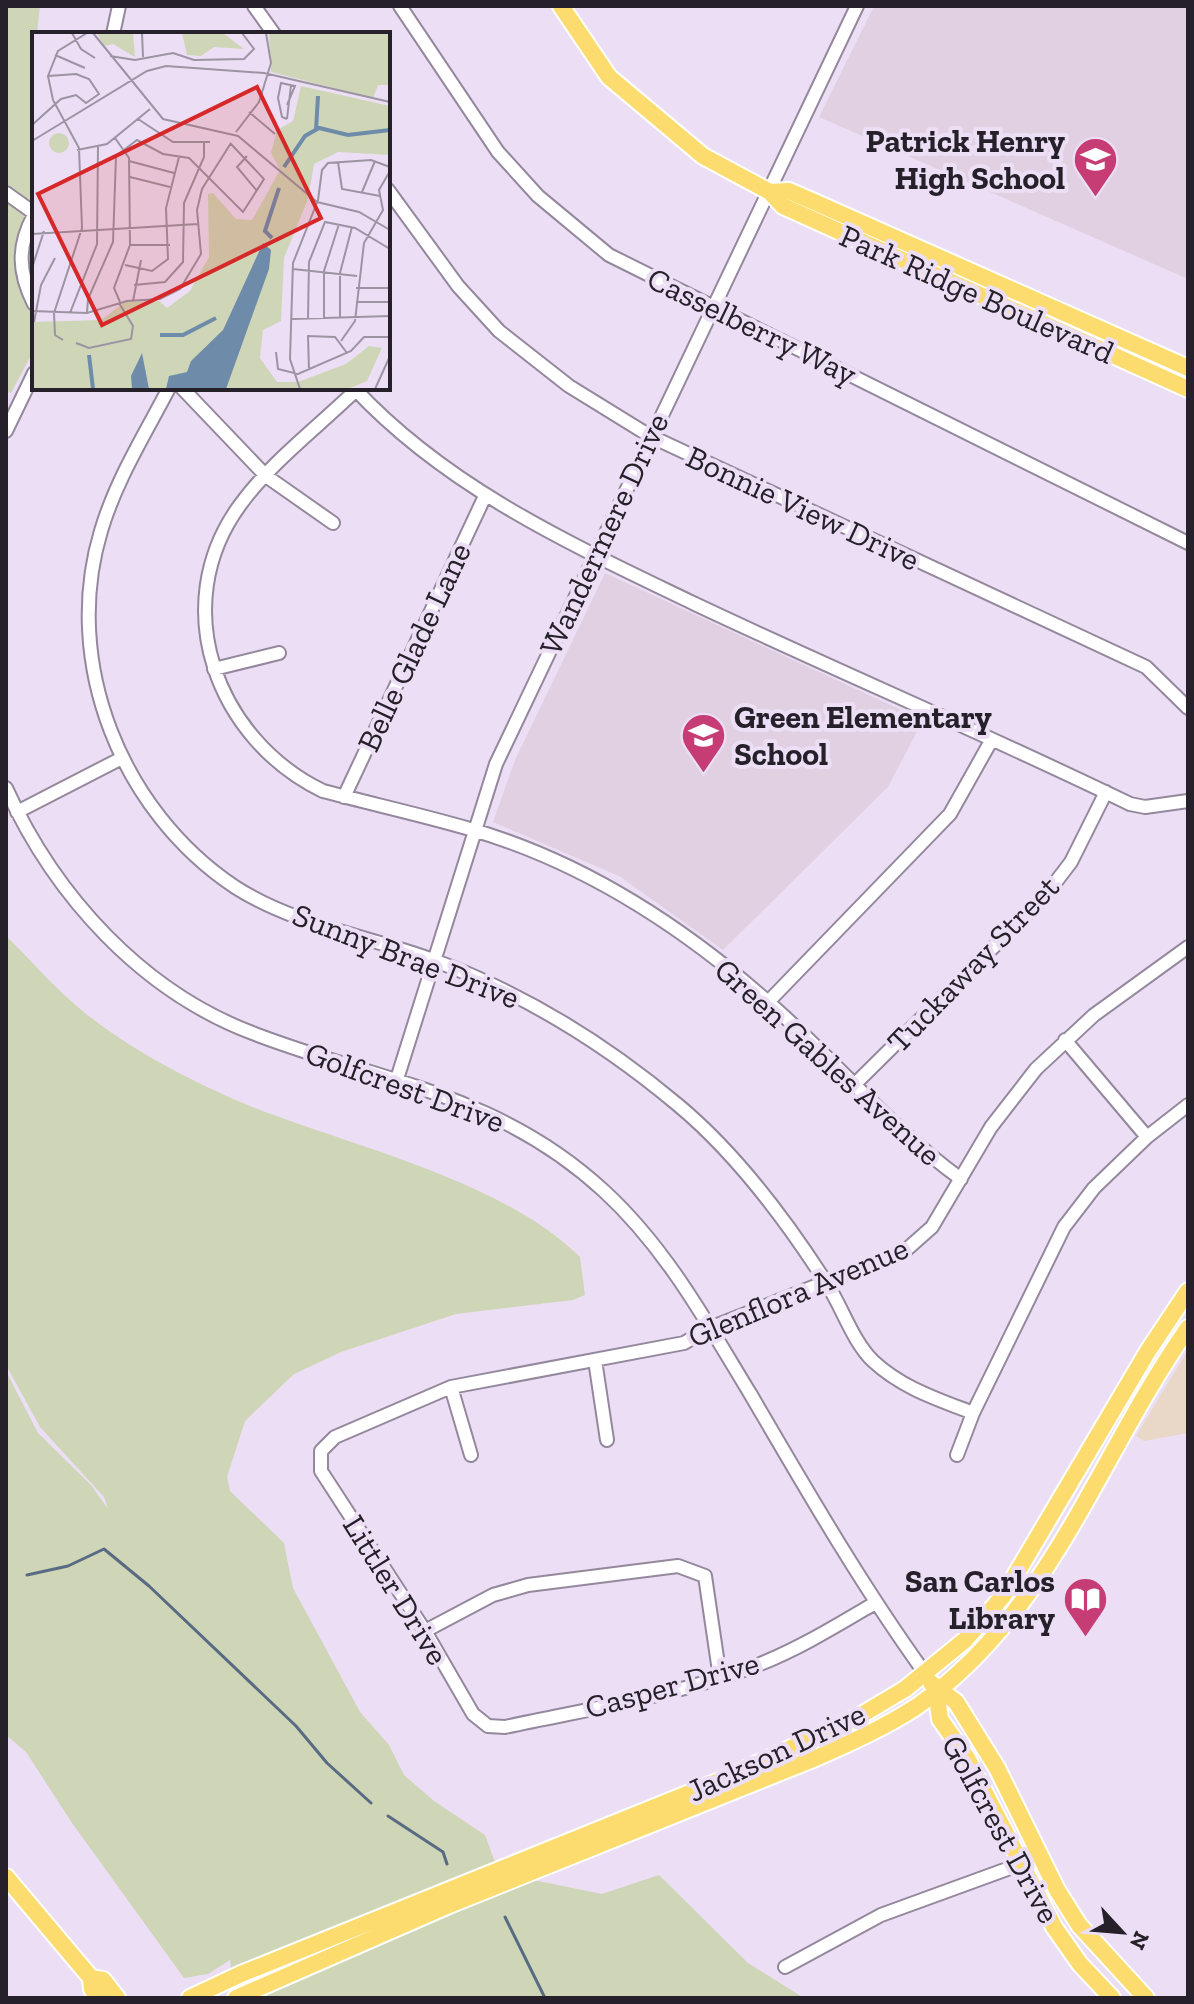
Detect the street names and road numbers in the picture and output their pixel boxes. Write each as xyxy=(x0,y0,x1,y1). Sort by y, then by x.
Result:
street label: Park Ridge Boulevard xyxy=(834,216,1120,372)
street label: Casselberry Way xyxy=(641,259,863,393)
street label: Wandermere Drive xyxy=(531,407,677,661)
street label: Bonnie View Drive xyxy=(680,437,926,579)
street label: Belle Glade Lane xyxy=(349,537,479,757)
street label: Tuckaway Street xyxy=(879,868,1067,1060)
street label: Sunny Brae Drive xyxy=(287,895,525,1017)
street label: Green Gables Avenue xyxy=(707,950,949,1174)
street label: Golfcrest Drive xyxy=(300,1033,510,1141)
street label: Glenflora Avenue xyxy=(682,1229,914,1355)
street label: Littler Drive xyxy=(335,1508,457,1672)
street label: Casper Drive xyxy=(581,1644,763,1726)
street label: Jackson Drive xyxy=(681,1694,871,1810)
street label: Golfcrest Drive xyxy=(934,1728,1068,1930)

